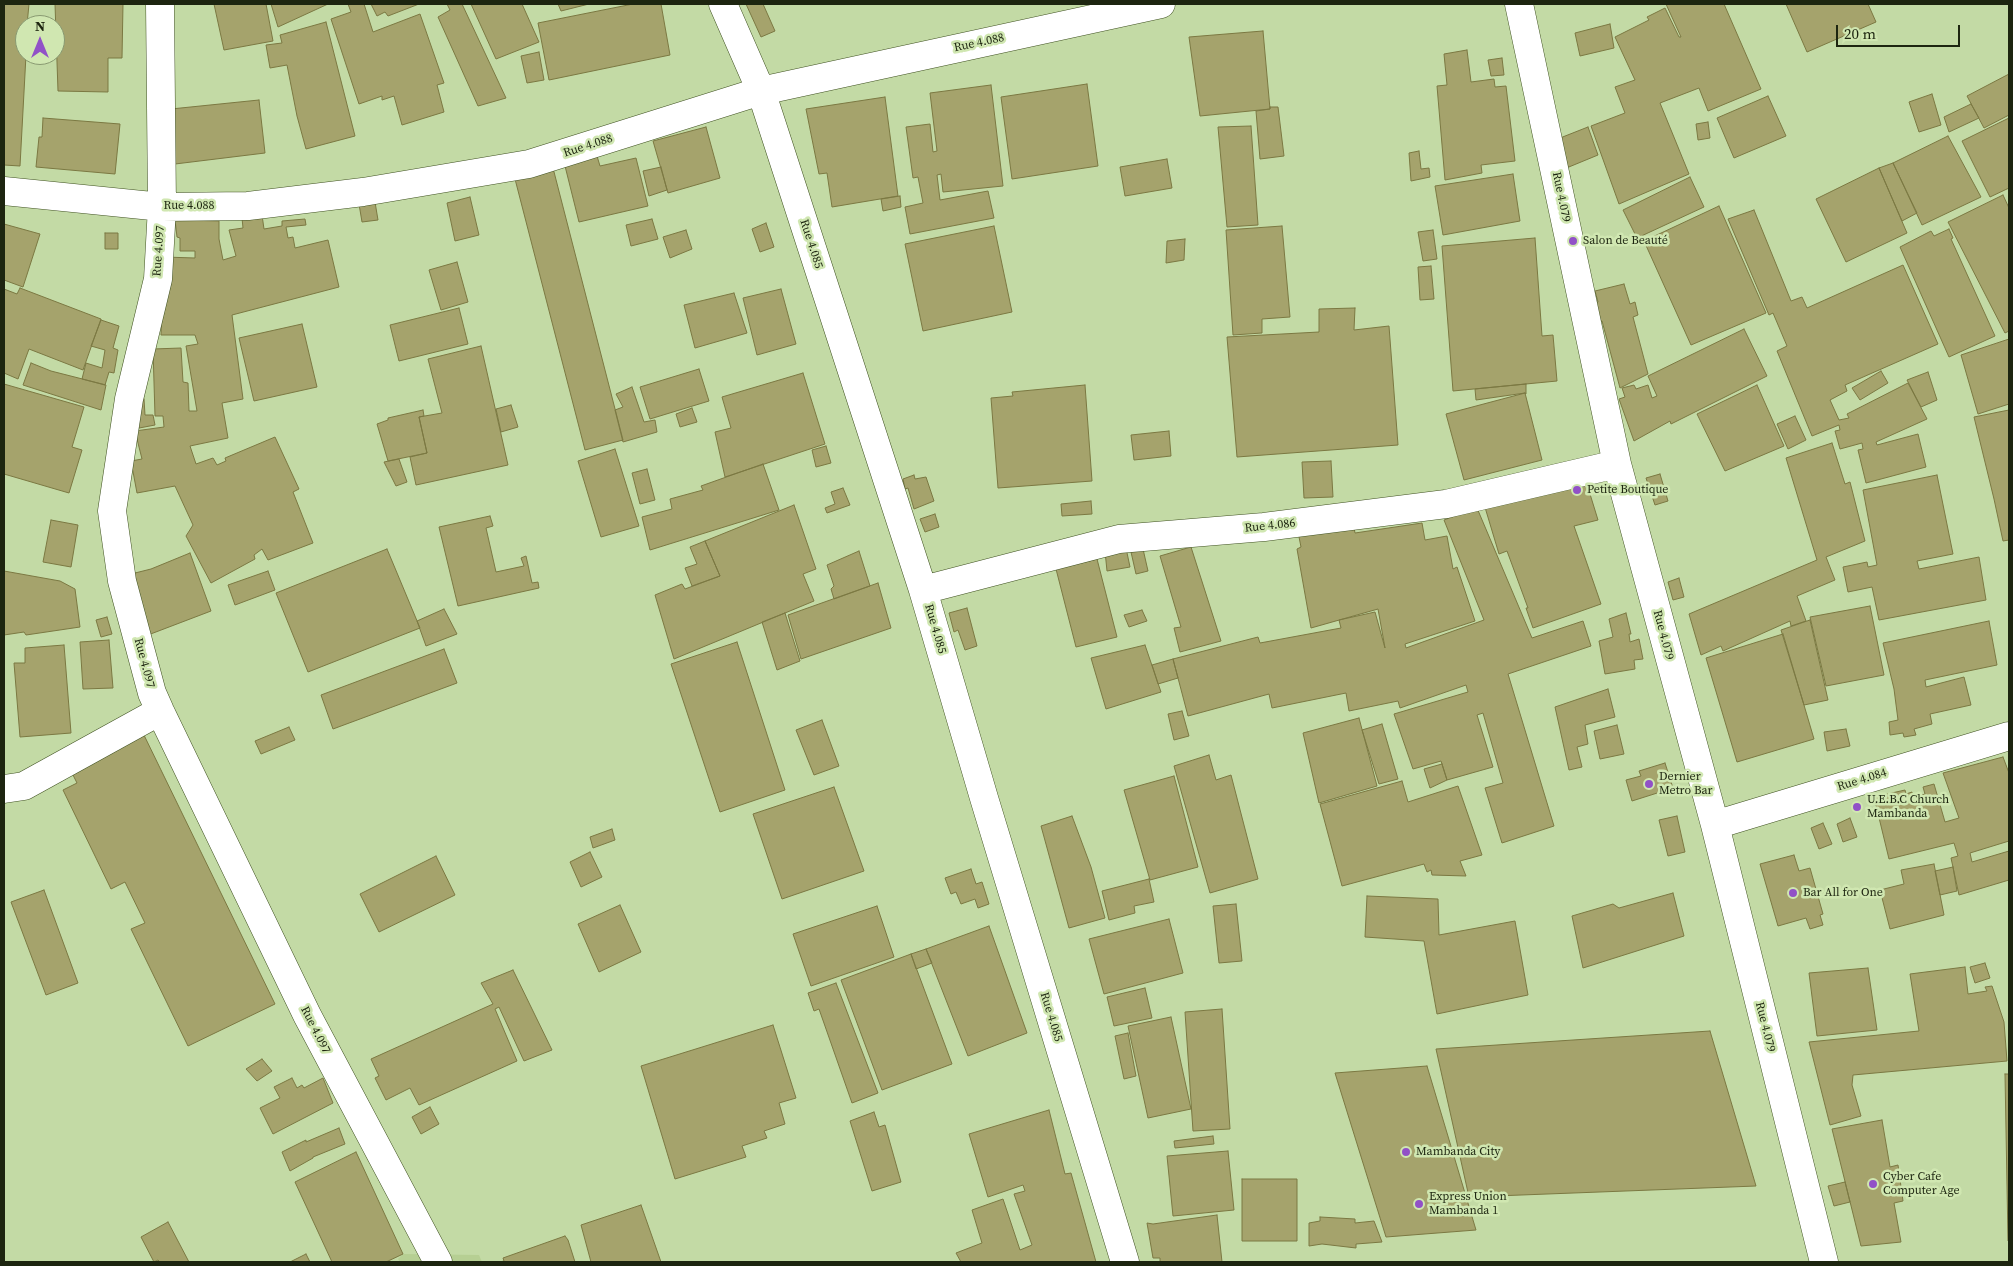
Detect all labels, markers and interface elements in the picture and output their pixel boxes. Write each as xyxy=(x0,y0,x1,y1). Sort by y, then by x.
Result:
north arrow xyxy=(15,15,65,65)
scale bar xyxy=(1838,15,1962,47)
text: N xyxy=(35,16,45,36)
text: 20 m xyxy=(1844,23,1876,44)
street label: Rue 4.088 xyxy=(953,31,1005,55)
street label: Rue 4.088 xyxy=(561,131,615,161)
street label: Rue 4.079 xyxy=(1549,171,1573,223)
street label: Rue 4.088 xyxy=(163,199,215,213)
street label: Rue 4.085 xyxy=(796,217,826,271)
street label: Rue 4.097 xyxy=(150,225,168,277)
place label: Salon de Beauté xyxy=(1583,234,1668,248)
marker: Salon de Beauté xyxy=(1567,235,1579,247)
place label: Petite Boutique xyxy=(1587,483,1668,497)
marker: Petite Boutique xyxy=(1571,484,1583,496)
street label: Rue 4.086 xyxy=(1244,516,1296,536)
street label: Rue 4.085 xyxy=(921,602,949,656)
street label: Rue 4.079 xyxy=(1649,608,1677,662)
street label: Rue 4.097 xyxy=(130,636,158,690)
street label: Rue 4.084 xyxy=(1835,766,1889,794)
place label: Dernier Metro Bar xyxy=(1659,770,1713,798)
marker: Dernier Metro Bar xyxy=(1643,778,1655,790)
place label: U.E.B.C Church Mambanda xyxy=(1867,793,1949,821)
marker: U.E.B.C Church Mambanda xyxy=(1851,801,1863,813)
place label: Bar All for One xyxy=(1803,886,1883,900)
marker: Bar All for One xyxy=(1787,887,1799,899)
street label: Rue 4.085 xyxy=(1037,990,1065,1044)
street label: Rue 4.079 xyxy=(1752,1000,1778,1054)
street label: Rue 4.097 xyxy=(297,1004,333,1056)
place label: Mambanda City xyxy=(1416,1145,1500,1159)
marker: Mambanda City xyxy=(1400,1146,1412,1158)
place label: Cyber Cafe Computer Age xyxy=(1883,1170,1960,1198)
marker: Cyber Cafe Computer Age xyxy=(1867,1178,1879,1190)
place label: Express Union Mambanda 1 xyxy=(1429,1190,1507,1218)
marker: Express Union Mambanda 1 xyxy=(1413,1198,1425,1210)

